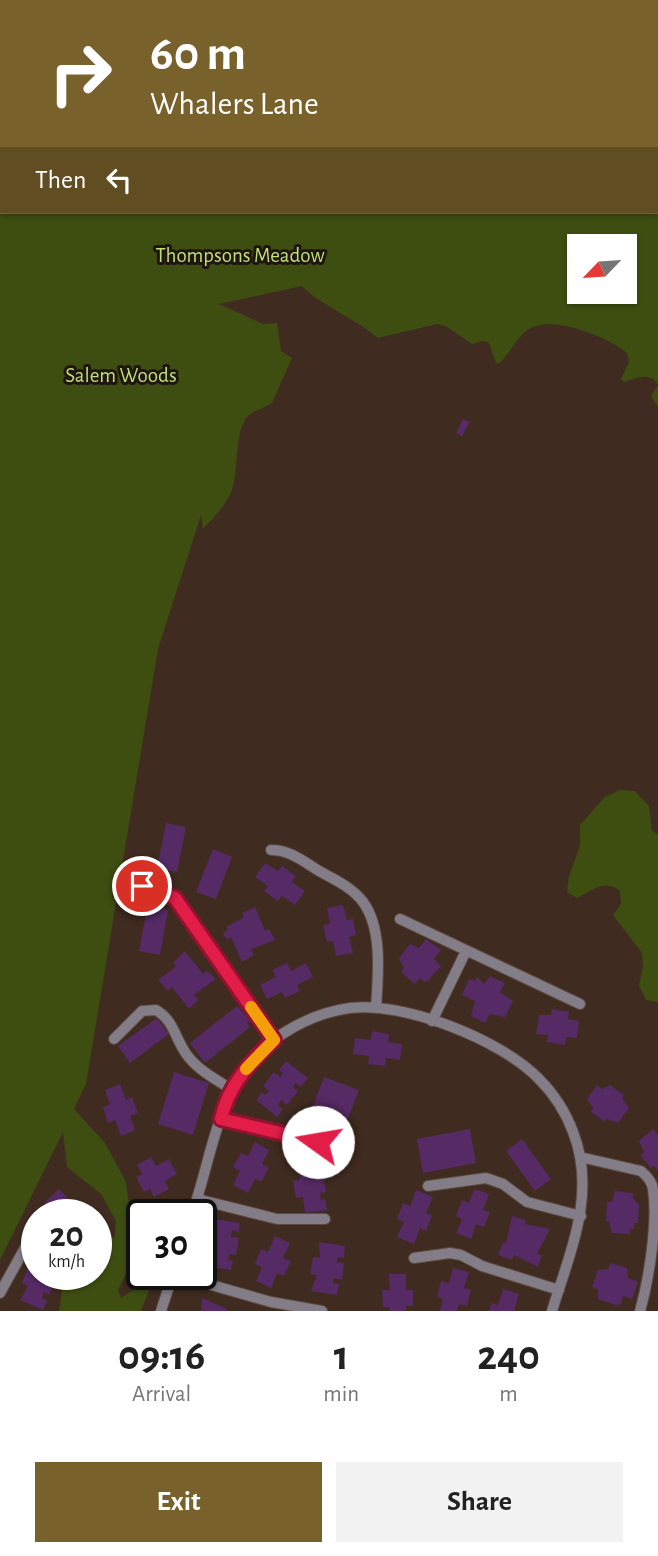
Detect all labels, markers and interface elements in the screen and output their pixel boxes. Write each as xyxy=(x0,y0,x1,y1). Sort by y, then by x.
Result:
icon: right xyxy=(35,28,126,119)
text: 60 m xyxy=(150,30,246,79)
text: Whalers Lane xyxy=(150,88,319,120)
icon: left xyxy=(100,161,138,199)
text: Then xyxy=(35,167,86,193)
north arrow xyxy=(567,234,637,304)
map controls xyxy=(567,234,637,304)
park label: Thompsons Meadow xyxy=(155,245,325,266)
park label: Salem Woods xyxy=(65,365,177,386)
pin xyxy=(112,856,172,916)
icon: arrive xyxy=(123,867,161,905)
position arrow xyxy=(281,1105,355,1179)
speed limit sign: 30 xyxy=(126,1199,217,1290)
text: 20 xyxy=(49,1218,84,1253)
text: km/h xyxy=(48,1253,85,1271)
text: 09:16 xyxy=(118,1335,205,1377)
text: 1 xyxy=(334,1335,349,1377)
text: 240 xyxy=(477,1335,540,1377)
text: Arrival xyxy=(132,1383,191,1406)
text: min xyxy=(323,1383,359,1406)
text: m xyxy=(499,1383,518,1406)
button: Exit xyxy=(35,1462,322,1542)
button: Share xyxy=(336,1462,623,1542)

